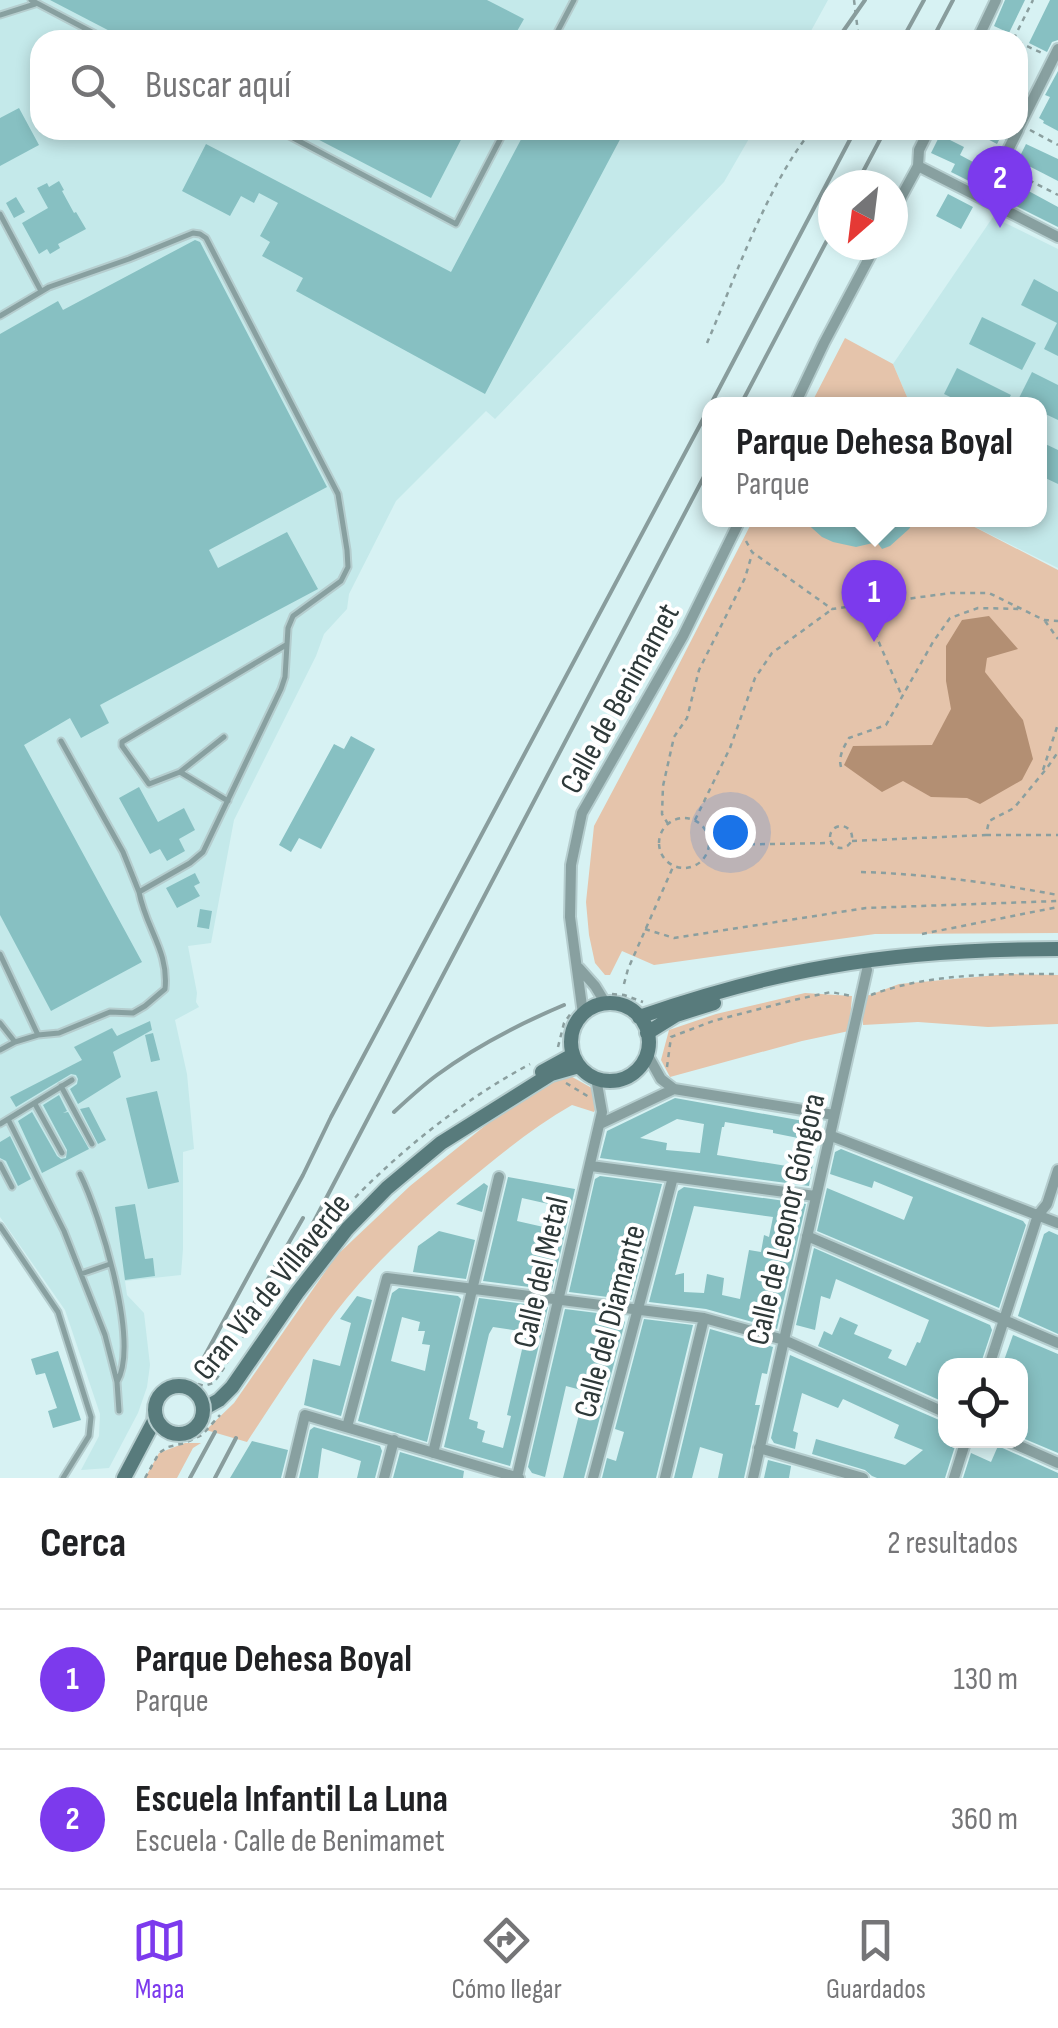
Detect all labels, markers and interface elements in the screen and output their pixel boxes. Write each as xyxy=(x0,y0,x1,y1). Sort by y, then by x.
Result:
search box xyxy=(30,30,1028,140)
icon: search xyxy=(65,58,120,113)
text: Buscar aquí xyxy=(145,63,291,108)
pin: 2 xyxy=(968,146,1032,228)
north arrow xyxy=(818,170,908,260)
popup xyxy=(702,397,1047,527)
text: Parque Dehesa Boyal xyxy=(736,420,1013,465)
text: Parque xyxy=(736,465,810,504)
pin: 1 xyxy=(842,560,906,642)
street label: Calle de Benimamet xyxy=(552,597,689,801)
your location xyxy=(705,807,756,858)
street label: Calle de Leonor Góngora xyxy=(739,1090,834,1349)
street label: Gran Vía de Villaverde xyxy=(185,1186,359,1388)
street label: Calle del Metal xyxy=(505,1193,578,1352)
street label: Calle del Diamante xyxy=(566,1221,655,1422)
map controls xyxy=(938,1358,1028,1448)
button: locate xyxy=(938,1358,1028,1448)
text: Cerca xyxy=(40,1518,126,1569)
text: 2 resultados xyxy=(887,1524,1018,1563)
text: Parque Dehesa Boyal xyxy=(135,1637,412,1682)
text: 1 xyxy=(66,1660,79,1699)
text: 130 m xyxy=(953,1660,1018,1699)
text: Parque xyxy=(135,1682,209,1721)
text: Escuela Infantil La Luna xyxy=(135,1777,448,1822)
text: 2 xyxy=(65,1800,80,1839)
text: 360 m xyxy=(951,1800,1018,1839)
text: Escuela · Calle de Benimamet xyxy=(135,1822,445,1861)
tab: Mapa xyxy=(132,1913,187,2006)
tab: Cómo llegar xyxy=(451,1913,562,2006)
tab: Guardados xyxy=(826,1913,926,2006)

